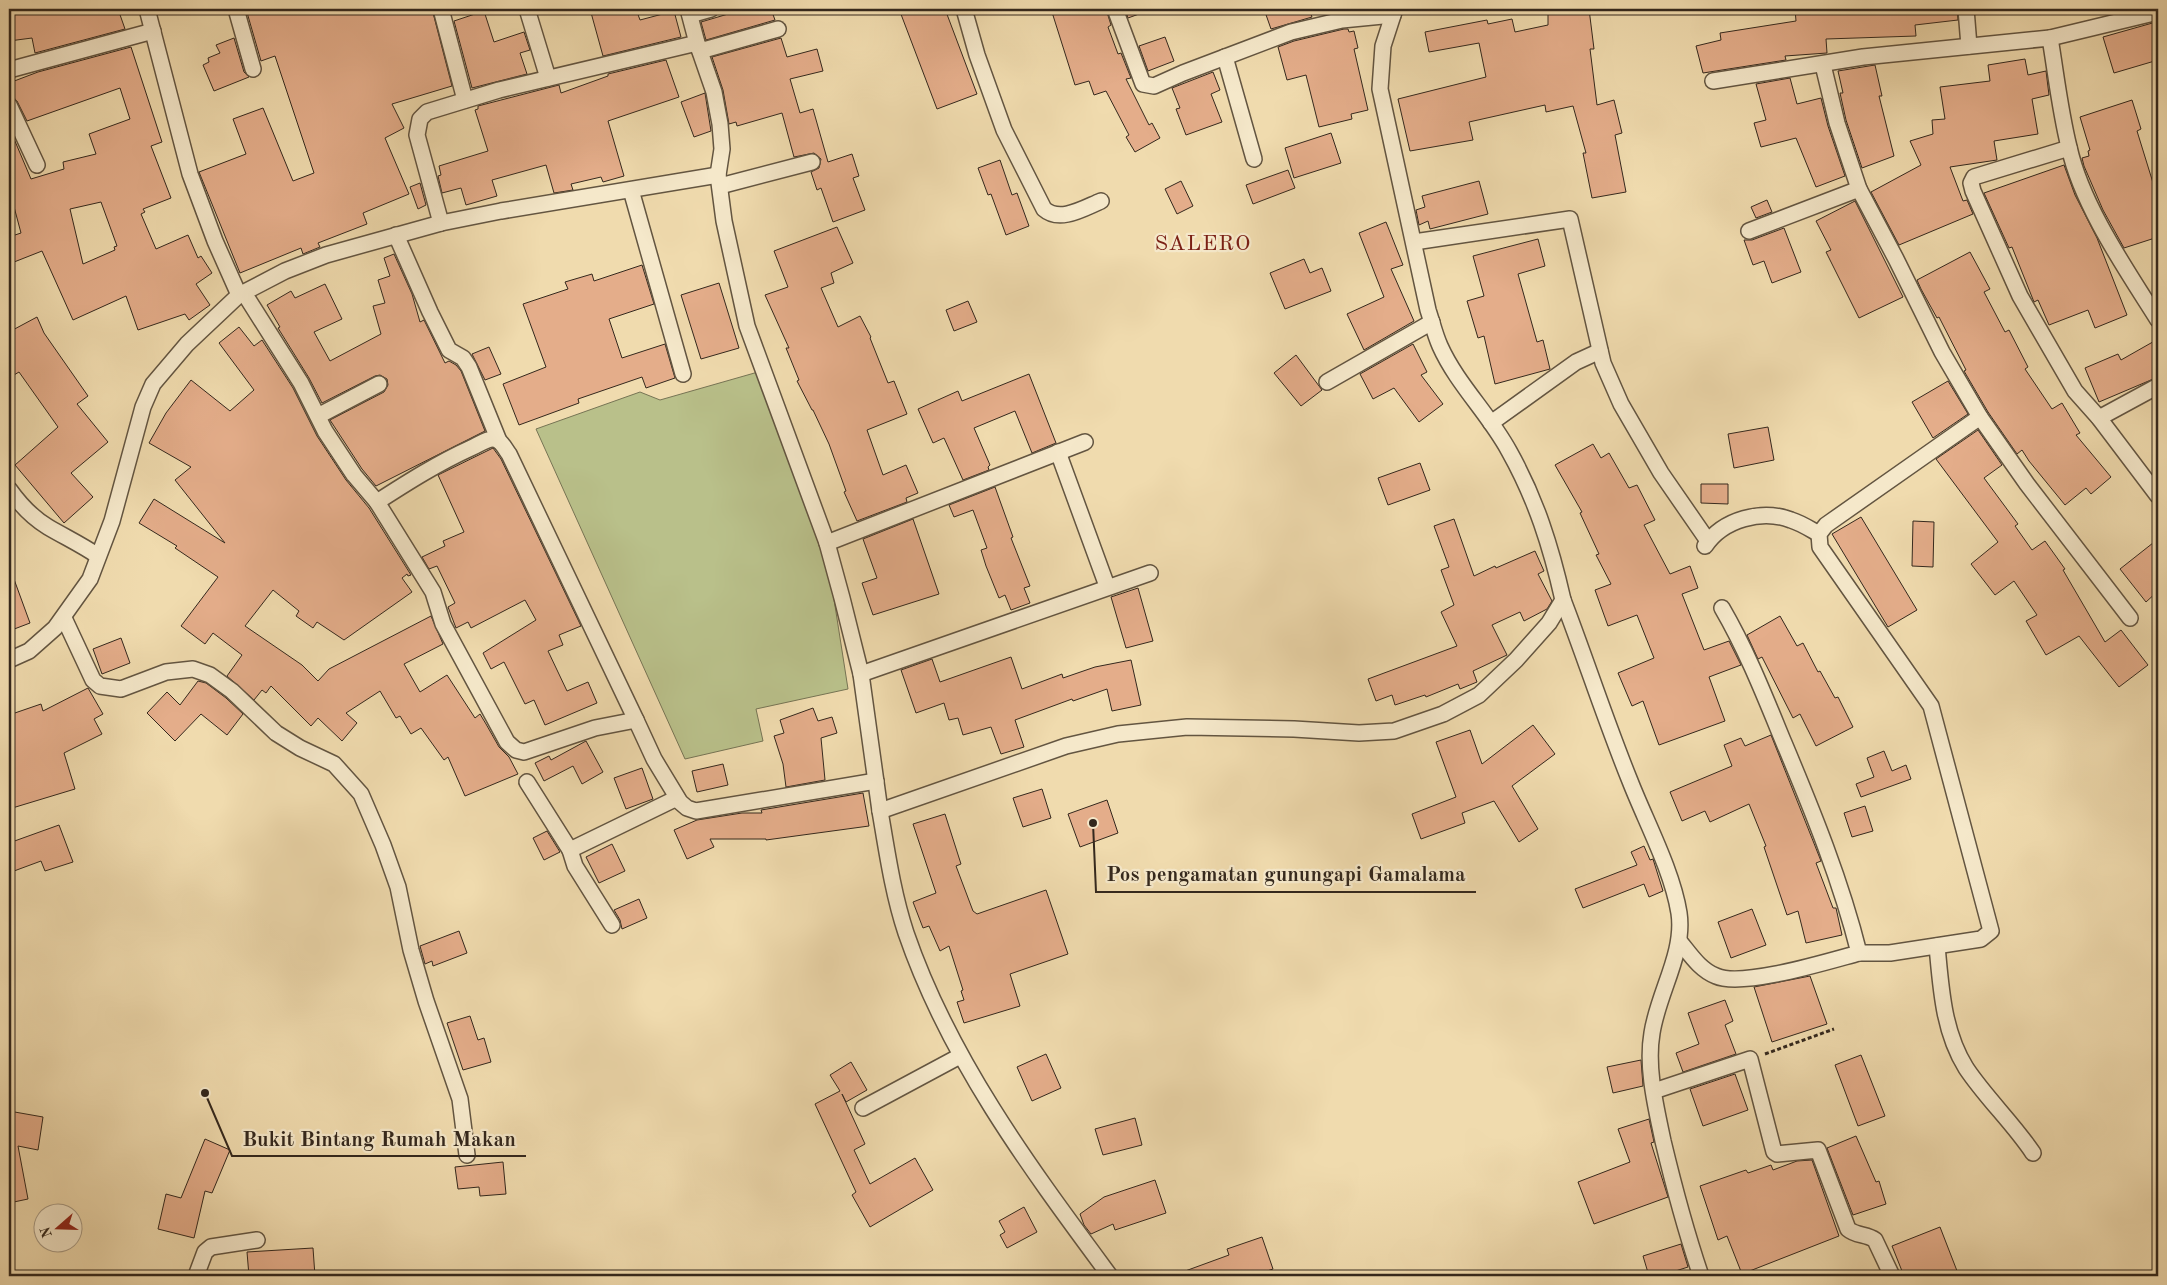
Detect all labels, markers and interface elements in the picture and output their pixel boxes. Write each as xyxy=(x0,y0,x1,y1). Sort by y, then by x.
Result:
district label: SALERO xyxy=(1155,233,1252,255)
callout: Pos pengamatan gunungapi Gamalama xyxy=(1096,856,1476,892)
text: Pos pengamatan gunungapi Gamalama xyxy=(1106,865,1466,886)
callout: Bukit Bintang Rumah Makan xyxy=(232,1120,526,1156)
text: Bukit Bintang Rumah Makan xyxy=(242,1130,516,1151)
north arrow xyxy=(32,1202,82,1252)
text: N xyxy=(38,1224,55,1240)

